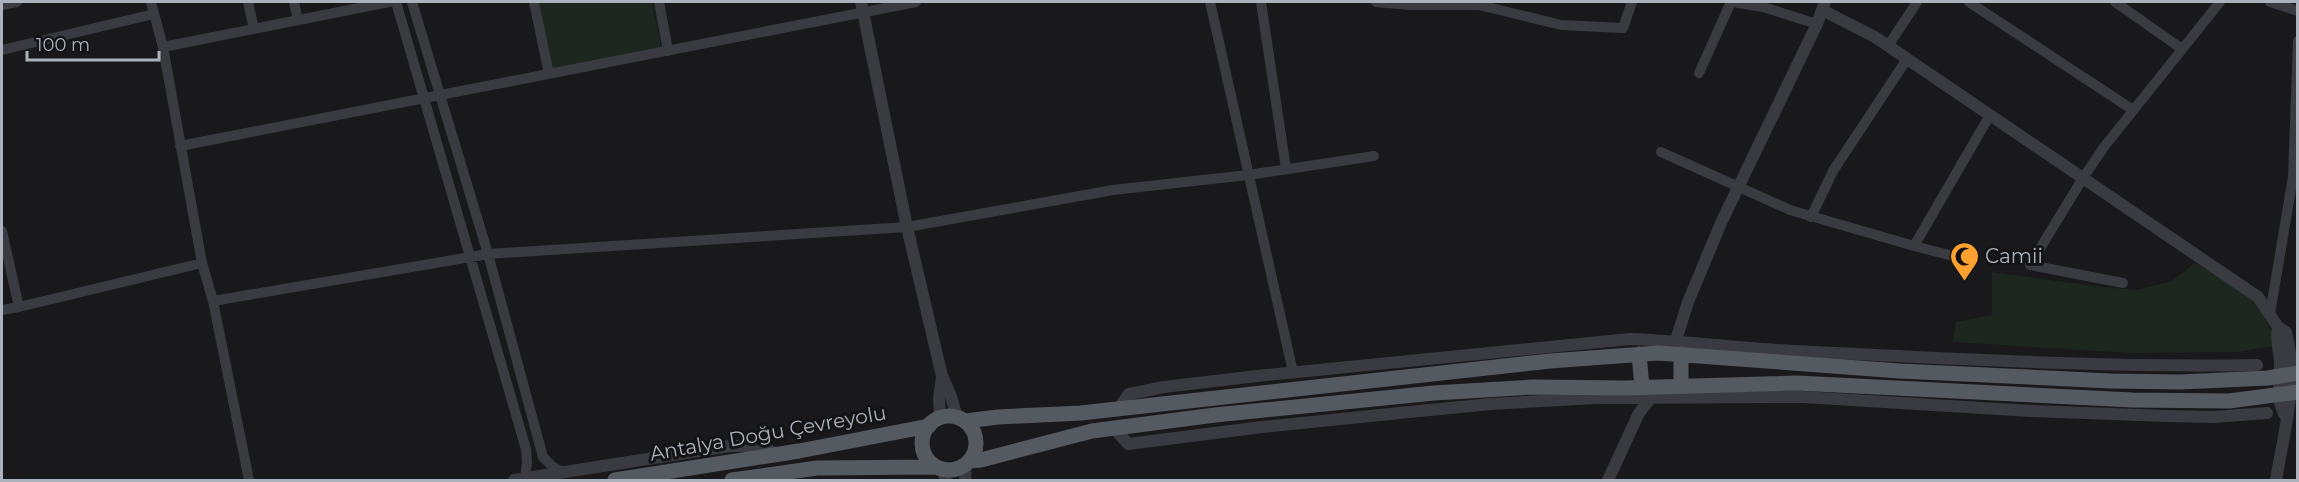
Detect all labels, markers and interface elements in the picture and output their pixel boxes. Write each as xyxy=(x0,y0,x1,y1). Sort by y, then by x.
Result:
scale bar xyxy=(27,24,159,62)
text: 100 m xyxy=(36,34,90,56)
mosque icon: Camii xyxy=(1948,240,1980,282)
place label: Camii xyxy=(1985,244,2043,268)
street label: Antalya Doğu Çevreyolu xyxy=(648,400,888,466)

